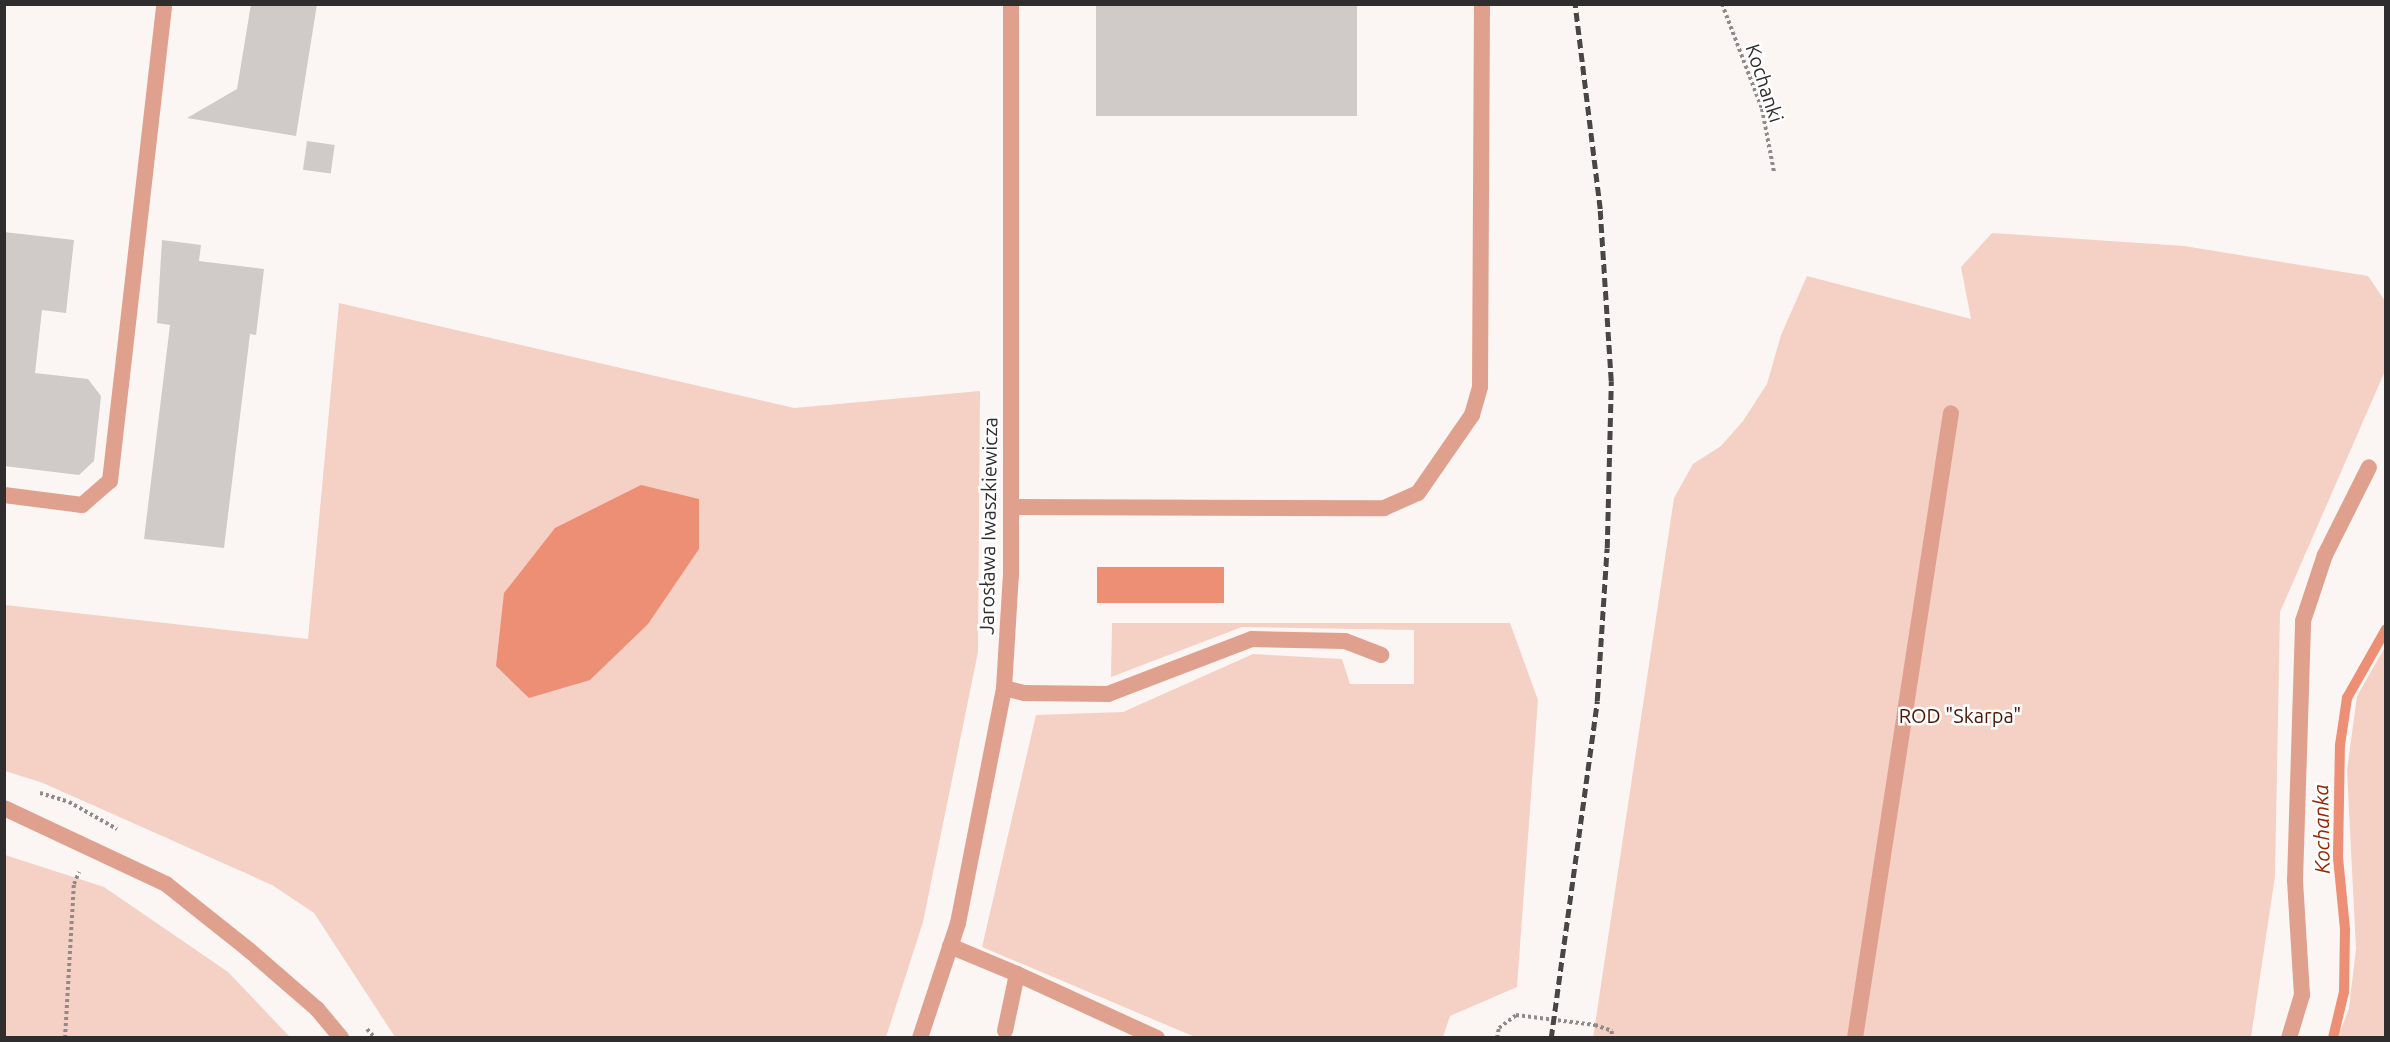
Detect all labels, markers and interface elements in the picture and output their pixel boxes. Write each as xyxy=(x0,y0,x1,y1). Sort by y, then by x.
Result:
street label: Kochanki xyxy=(1741,41,1789,125)
street label: Jarosława Iwaszkiewicza xyxy=(974,417,1002,635)
park label: ROD "Skarpa" xyxy=(1899,703,2021,727)
water label: Kochanka xyxy=(2308,784,2334,874)

